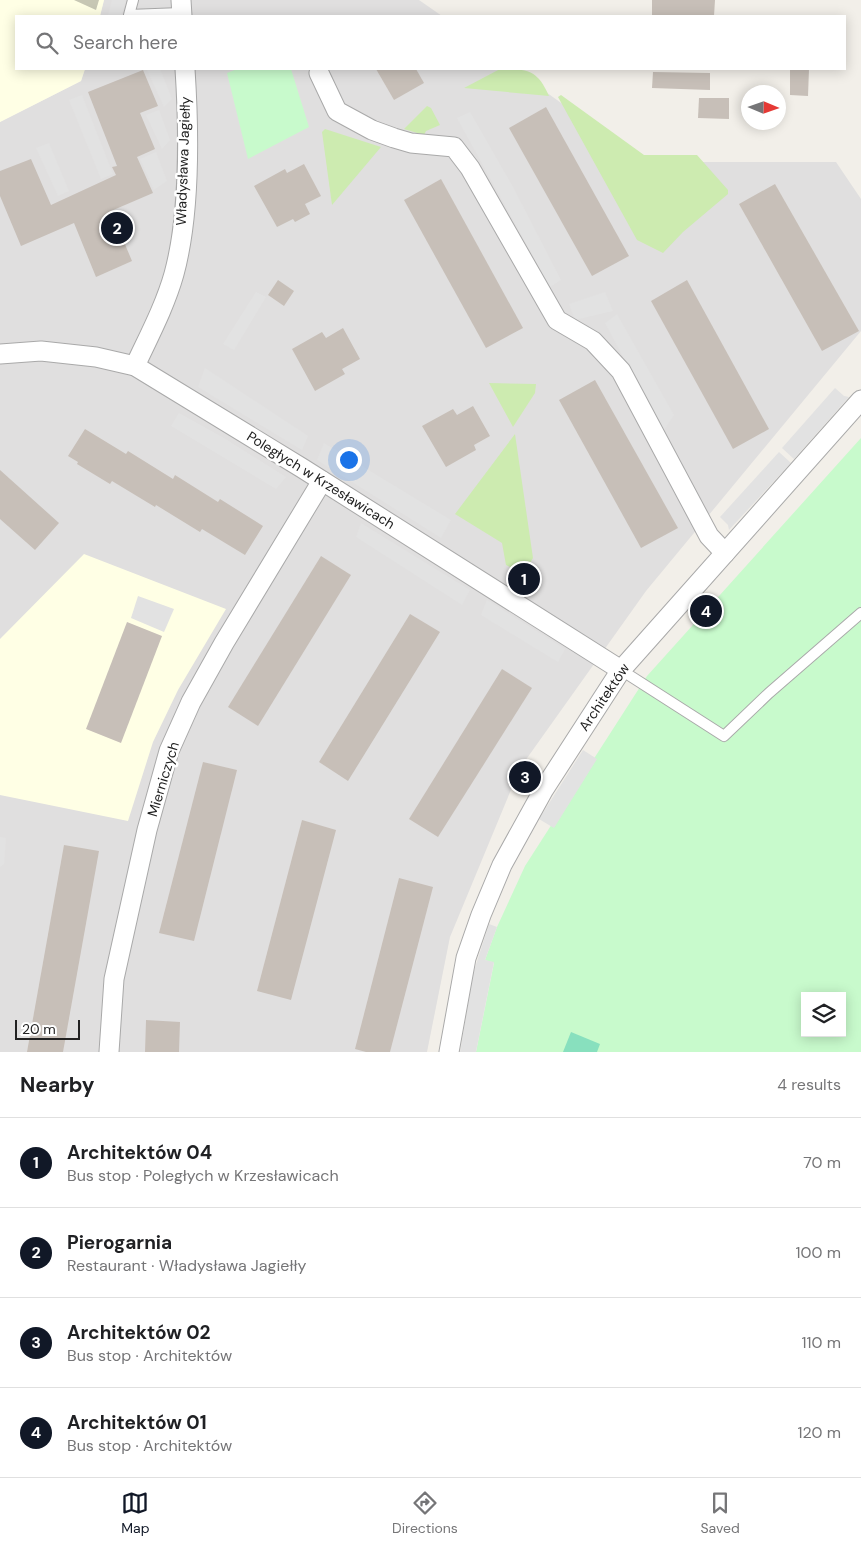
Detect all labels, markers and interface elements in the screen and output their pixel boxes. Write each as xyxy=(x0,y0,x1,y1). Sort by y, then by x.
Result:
search box xyxy=(15,15,846,70)
icon: search xyxy=(33,29,61,57)
text: Search here xyxy=(73,30,178,55)
north arrow xyxy=(741,85,786,130)
street label: Władysława Jagiełły xyxy=(172,96,194,226)
pin: 2 xyxy=(101,209,133,247)
street label: Poległych w Krzesławicach xyxy=(244,427,398,533)
your location xyxy=(336,447,362,473)
pin: 1 xyxy=(508,560,540,598)
pin: 4 xyxy=(690,592,722,630)
street label: Architektów xyxy=(575,659,633,734)
street label: Mierniczych xyxy=(143,739,183,819)
pin: 3 xyxy=(509,758,541,796)
map controls xyxy=(801,992,846,1037)
button: layers xyxy=(801,992,846,1037)
scale bar xyxy=(15,1017,80,1040)
text: 20 m xyxy=(22,1020,56,1038)
text: Nearby xyxy=(20,1071,94,1099)
text: 4 results xyxy=(777,1074,841,1095)
text: Architektów 04 xyxy=(67,1140,212,1165)
text: 1 xyxy=(33,1152,39,1173)
text: 70 m xyxy=(803,1152,841,1173)
text: Bus stop · Poległych w Krzesławicach xyxy=(67,1165,339,1186)
text: Pierogarnia xyxy=(67,1230,172,1255)
text: 2 xyxy=(31,1242,41,1263)
text: 100 m xyxy=(796,1242,841,1263)
text: Restaurant · Władysława Jagiełły xyxy=(67,1255,306,1276)
text: Architektów 02 xyxy=(67,1320,211,1345)
text: 3 xyxy=(31,1332,41,1353)
text: 110 m xyxy=(802,1332,841,1353)
text: Bus stop · Architektów xyxy=(67,1345,232,1366)
text: Architektów 01 xyxy=(67,1410,207,1435)
text: 4 xyxy=(31,1422,41,1443)
text: 120 m xyxy=(797,1422,841,1443)
text: Bus stop · Architektów xyxy=(67,1435,232,1456)
tab: Map xyxy=(121,1489,149,1537)
tab: Directions xyxy=(392,1489,458,1537)
tab: Saved xyxy=(700,1489,740,1537)

